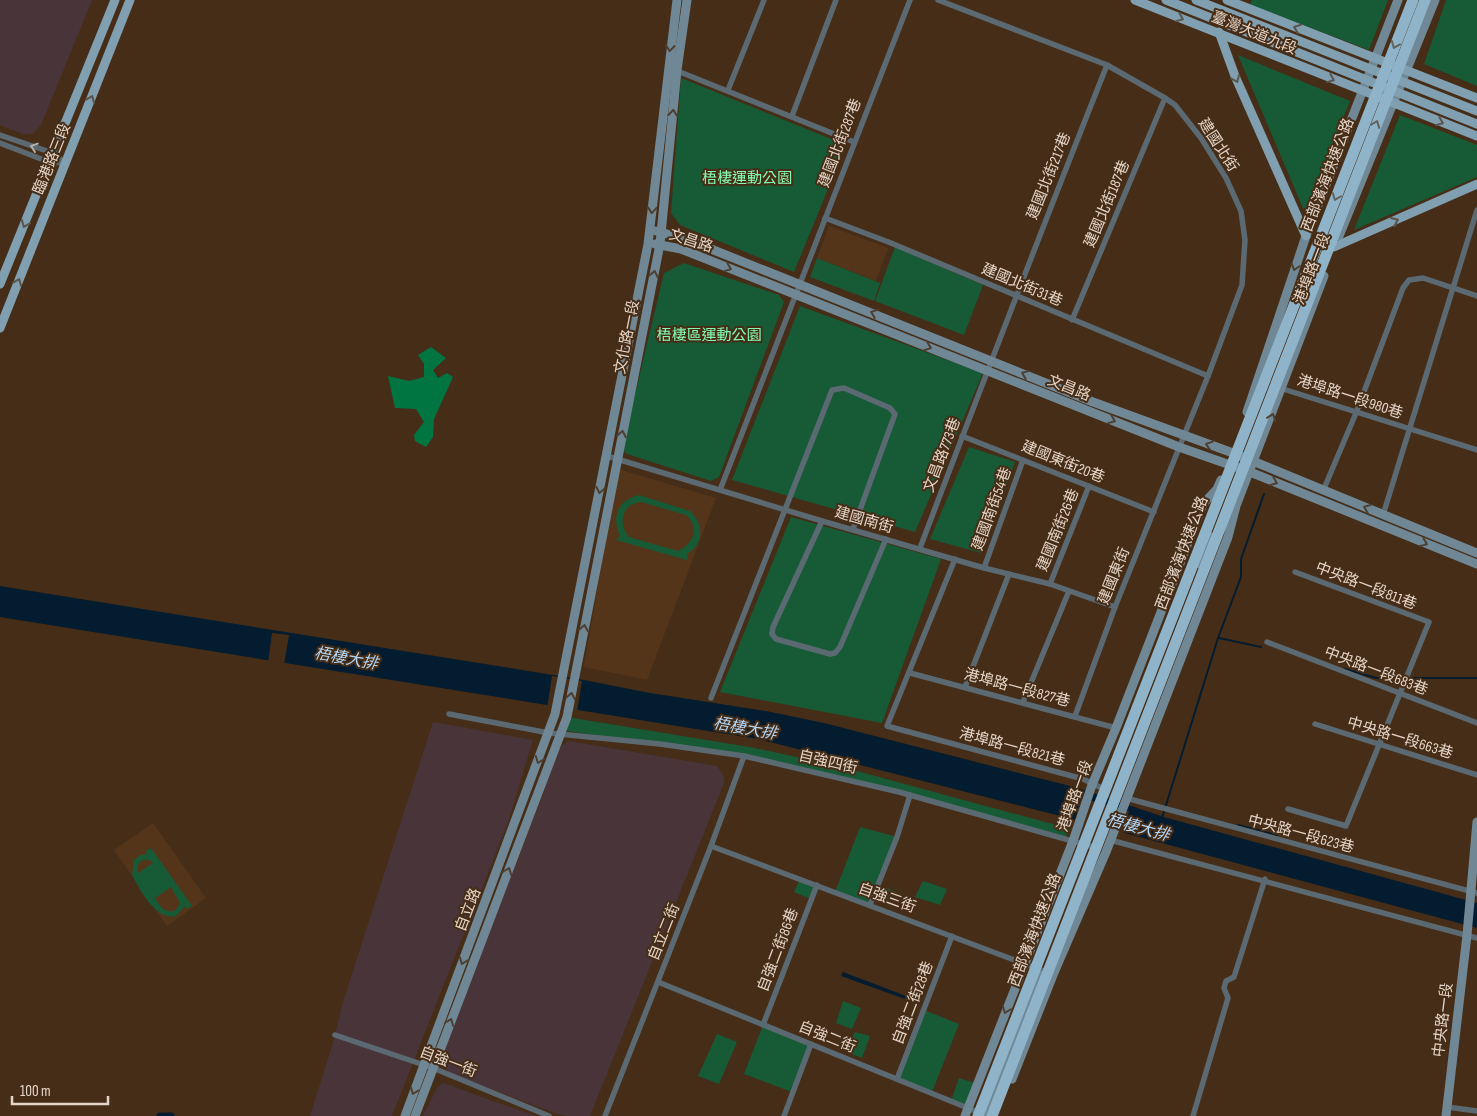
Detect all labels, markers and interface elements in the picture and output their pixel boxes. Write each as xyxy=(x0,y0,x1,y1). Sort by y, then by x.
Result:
street label: 臺灣大道九段 xyxy=(1209,7,1299,59)
one-way arrow xyxy=(1175,12,1184,22)
one-way arrow xyxy=(1293,23,1302,34)
one-way arrow xyxy=(1391,40,1401,49)
one-way arrow xyxy=(665,45,676,53)
one-way arrow xyxy=(1326,72,1335,83)
one-way arrow xyxy=(1230,74,1241,83)
one-way arrow xyxy=(84,95,95,104)
street label: 建國北街287巷 xyxy=(814,96,866,190)
one-way arrow xyxy=(667,109,678,117)
street label: 建國北街 xyxy=(1194,115,1242,175)
one-way arrow xyxy=(1435,115,1444,126)
street label: 西部濱海快速公路 xyxy=(1298,116,1358,234)
one-way arrow xyxy=(1370,120,1380,129)
street label: 臨港路三段 xyxy=(29,121,75,197)
street label: 建國北街217巷 xyxy=(1023,130,1075,222)
one-way arrow xyxy=(30,142,39,152)
street label: 建國北街187巷 xyxy=(1080,158,1134,250)
park label: 梧棲運動公園 xyxy=(702,169,792,188)
one-way arrow xyxy=(1332,192,1342,200)
one-way arrow xyxy=(647,206,658,214)
one-way arrow xyxy=(1390,216,1399,227)
one-way arrow xyxy=(20,219,31,228)
street label: 文昌路 xyxy=(667,225,715,257)
street label: 港埠路一段 xyxy=(1290,231,1334,307)
street label: 建國北街31巷 xyxy=(978,259,1066,311)
one-way arrow xyxy=(723,262,732,272)
one-way arrow xyxy=(1291,263,1301,271)
one-way arrow xyxy=(648,270,659,279)
one-way arrow xyxy=(12,279,22,287)
street label: 文化路一段 xyxy=(611,298,643,376)
one-way arrow xyxy=(870,309,879,320)
park label: 梧棲區運動公園 xyxy=(656,326,762,345)
one-way arrow xyxy=(923,341,932,351)
one-way arrow xyxy=(1021,370,1030,380)
street label: 文昌路 xyxy=(1045,371,1093,405)
street label: 港埠路一段980巷 xyxy=(1295,371,1405,423)
one-way arrow xyxy=(1107,413,1116,424)
one-way arrow xyxy=(1266,413,1276,421)
street label: 文昌路773巷 xyxy=(919,415,965,495)
one-way arrow xyxy=(617,429,627,438)
street label: 建國東街20巷 xyxy=(1019,437,1107,487)
one-way arrow xyxy=(1205,441,1214,451)
street label: 建國南街54巷 xyxy=(968,465,1016,553)
one-way arrow xyxy=(1269,476,1277,486)
one-way arrow xyxy=(596,485,606,494)
street label: 建國南街26巷 xyxy=(1033,486,1083,574)
street label: 西部濱海快速公路 xyxy=(1152,494,1212,612)
street label: 建國南街 xyxy=(833,503,895,537)
one-way arrow xyxy=(1363,504,1372,515)
one-way arrow xyxy=(1419,537,1428,547)
street label: 建國東街 xyxy=(1094,545,1134,607)
street label: 中央路一段811巷 xyxy=(1313,558,1419,614)
one-way arrow xyxy=(578,623,588,632)
street label: 中央路一段683巷 xyxy=(1322,643,1430,699)
water label: 梧棲大排 xyxy=(313,644,381,674)
street label: 港埠路一段827巷 xyxy=(962,665,1072,711)
one-way arrow xyxy=(565,692,575,701)
street label: 中央路一段663巷 xyxy=(1345,713,1455,763)
water label: 梧棲大排 xyxy=(712,714,780,744)
street label: 港埠路一段821巷 xyxy=(957,724,1067,770)
street label: 自強四街 xyxy=(797,746,859,778)
one-way arrow xyxy=(535,755,545,764)
street label: 港埠路一段 xyxy=(1053,758,1097,834)
water label: 梧棲大排 xyxy=(1105,811,1173,846)
street label: 中央路一段623巷 xyxy=(1246,811,1356,857)
one-way arrow xyxy=(502,867,512,875)
street label: 西部濱海快速公路 xyxy=(1005,871,1065,989)
street label: 自強三街 xyxy=(856,879,918,917)
street label: 自立路 xyxy=(451,886,485,934)
street label: 自立二街 xyxy=(644,901,684,963)
street label: 自強二街86巷 xyxy=(753,905,803,995)
one-way arrow xyxy=(459,956,469,965)
street label: 自強二街28巷 xyxy=(888,959,938,1047)
street label: 中央路一段 xyxy=(1429,982,1457,1058)
one-way arrow xyxy=(1002,1006,1012,1014)
street label: 自強二街 xyxy=(796,1017,858,1057)
one-way arrow xyxy=(445,1019,455,1027)
street label: 自強一街 xyxy=(417,1042,479,1082)
scale bar xyxy=(12,1074,109,1106)
text: 100 m xyxy=(20,1082,51,1101)
one-way arrow xyxy=(410,1086,420,1094)

